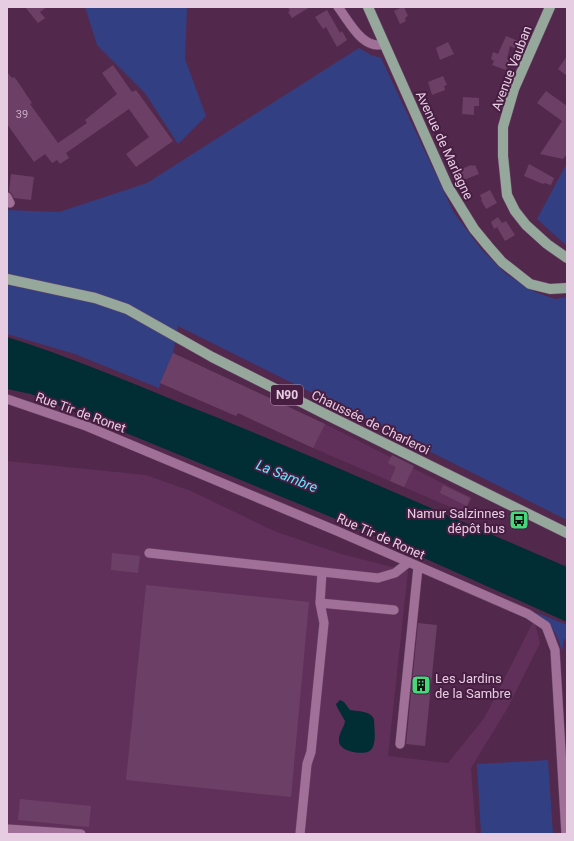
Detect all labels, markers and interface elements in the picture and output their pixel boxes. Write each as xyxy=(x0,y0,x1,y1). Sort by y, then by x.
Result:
street label: Avenue Vauban xyxy=(488,24,535,113)
street label: Avenue de Marlagne xyxy=(413,89,476,202)
house number: 39 xyxy=(16,108,28,121)
road number: N90 xyxy=(271,385,303,405)
street label: Chaussée de Charleroi xyxy=(309,387,432,458)
street label: Rue Tir de Ronet xyxy=(34,389,128,436)
water label: La Sambre xyxy=(254,456,320,496)
place label: Namur Salzinnes dépôt bus xyxy=(407,506,505,536)
bus stop icon: Namur Salzinnes dépôt bus xyxy=(508,509,530,531)
street label: Rue Tir de Ronet xyxy=(334,510,427,563)
place label: Les Jardins de la Sambre xyxy=(435,671,511,701)
building icon: Les Jardins de la Sambre xyxy=(410,674,432,696)

